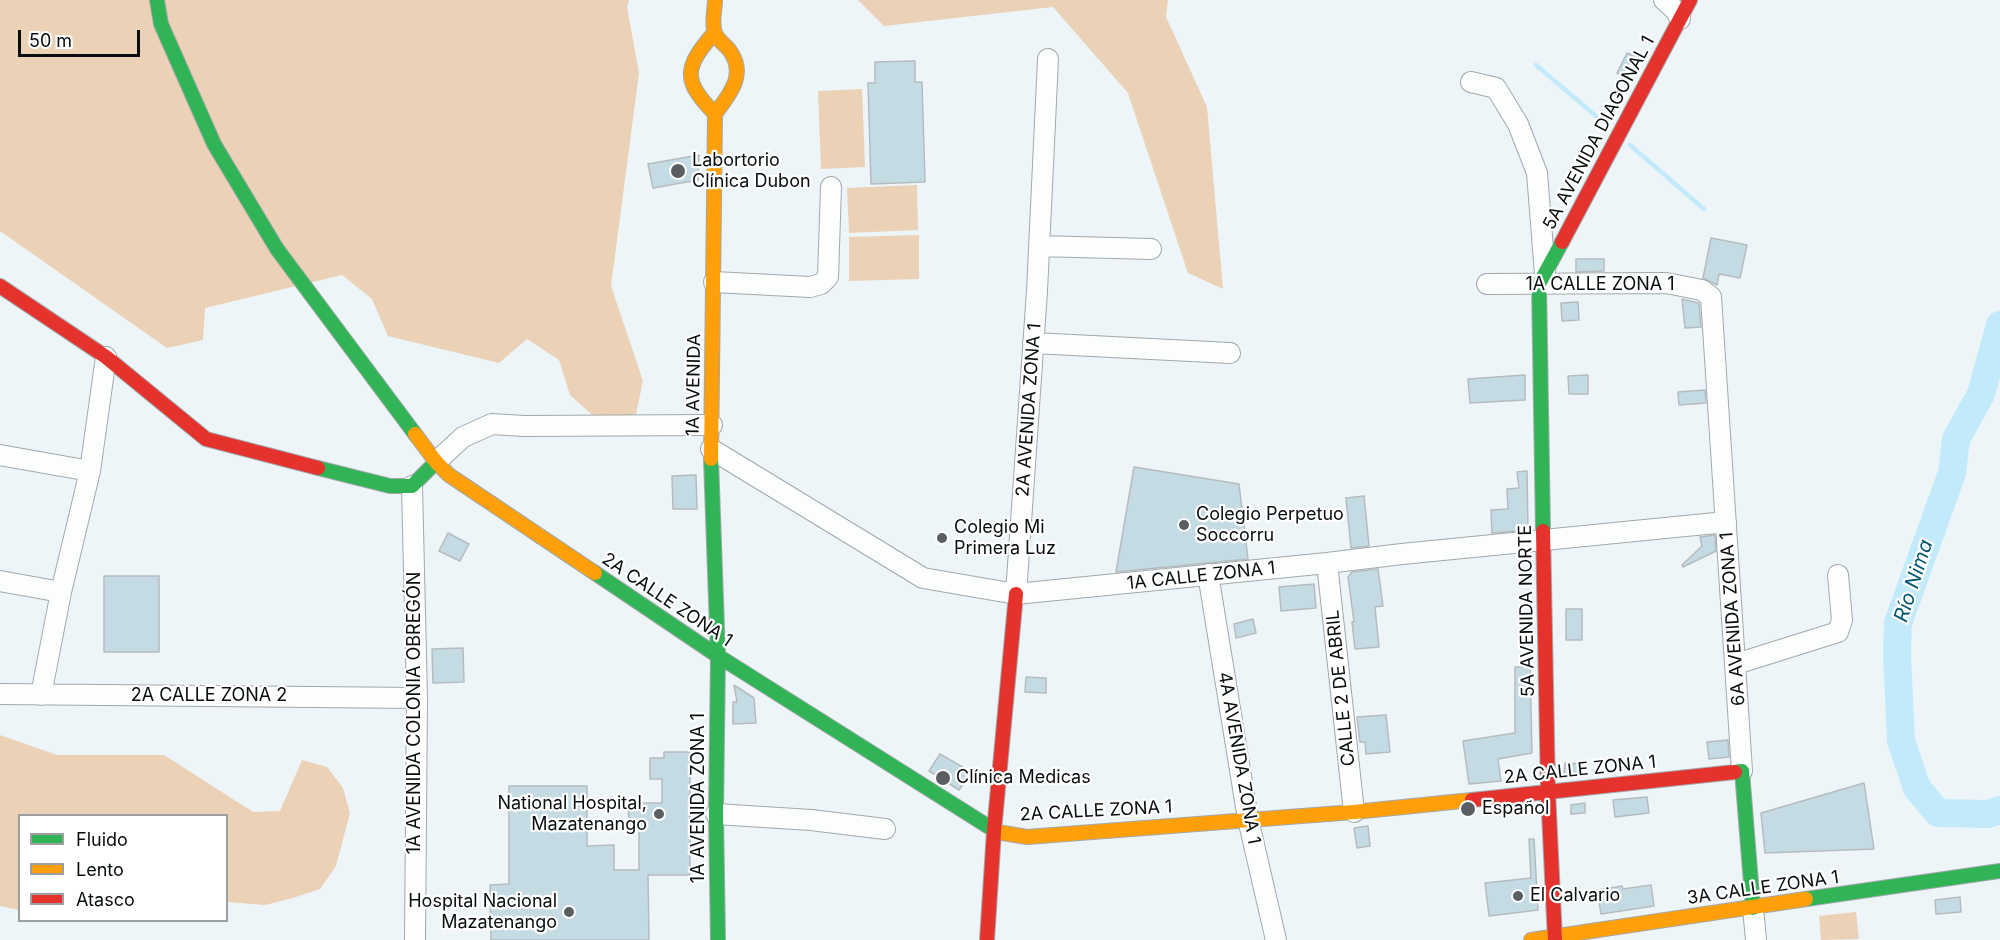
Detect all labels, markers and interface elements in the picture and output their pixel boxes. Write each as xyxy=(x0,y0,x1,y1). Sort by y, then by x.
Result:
scale bar xyxy=(21,18,142,56)
text: 50 m xyxy=(29,30,72,51)
street label: 5A AVENIDA DIAGONAL 1 xyxy=(1539,32,1659,234)
place label: Labortorio Clínica Dubon xyxy=(692,150,811,192)
marker: Labortorio Clínica Dubon xyxy=(669,162,687,180)
street label: 1A CALLE ZONA 1 xyxy=(1525,274,1675,296)
street label: 2A AVENIDA ZONA 1 xyxy=(1012,322,1046,498)
street label: 1A AVENIDA xyxy=(682,334,706,436)
place label: Colegio Perpetuo Soccorru xyxy=(1196,504,1344,546)
place label: Colegio Mi Primera Luz xyxy=(954,517,1056,560)
marker: Colegio Perpetuo Soccorru xyxy=(1177,518,1191,532)
street label: 5A AVENIDA NORTE xyxy=(1515,525,1539,697)
marker: Colegio Mi Primera Luz xyxy=(935,531,949,545)
street label: 6A AVENIDA ZONA 1 xyxy=(1716,531,1750,707)
water label: Río Nima xyxy=(1889,537,1939,625)
street label: 2A CALLE ZONA 1 xyxy=(598,548,736,652)
street label: 1A CALLE ZONA 1 xyxy=(1126,557,1276,595)
street label: 1A AVENIDA COLONIA OBREGÓN xyxy=(404,572,426,854)
street label: CALLE 2 DE ABRIL xyxy=(1322,609,1360,767)
street label: 4A AVENIDA ZONA 1 xyxy=(1213,670,1265,846)
street label: 2A CALLE ZONA 2 xyxy=(131,685,287,707)
street label: 1A AVENIDA ZONA 1 xyxy=(688,713,710,883)
street label: 2A CALLE ZONA 1 xyxy=(1503,751,1657,789)
place label: Clínica Medicas xyxy=(956,767,1091,789)
marker: Clínica Medicas xyxy=(934,769,952,787)
place label: National Hospital, Mazatenango xyxy=(497,793,647,836)
street label: 2A CALLE ZONA 1 xyxy=(1019,796,1173,826)
place label: Español xyxy=(1482,798,1549,820)
marker: Español xyxy=(1459,800,1477,818)
marker: National Hospital, Mazatenango xyxy=(652,807,666,821)
legend xyxy=(18,814,228,922)
text: Fluido xyxy=(76,829,128,850)
text: Lento xyxy=(76,859,124,880)
street label: 3A CALLE ZONA 1 xyxy=(1686,867,1840,909)
place label: El Calvario xyxy=(1530,885,1620,907)
text: Atasco xyxy=(76,889,135,910)
marker: El Calvario xyxy=(1511,889,1525,903)
place label: Hospital Nacional Mazatenango xyxy=(408,891,557,934)
marker: Hospital Nacional Mazatenango xyxy=(562,905,576,919)

